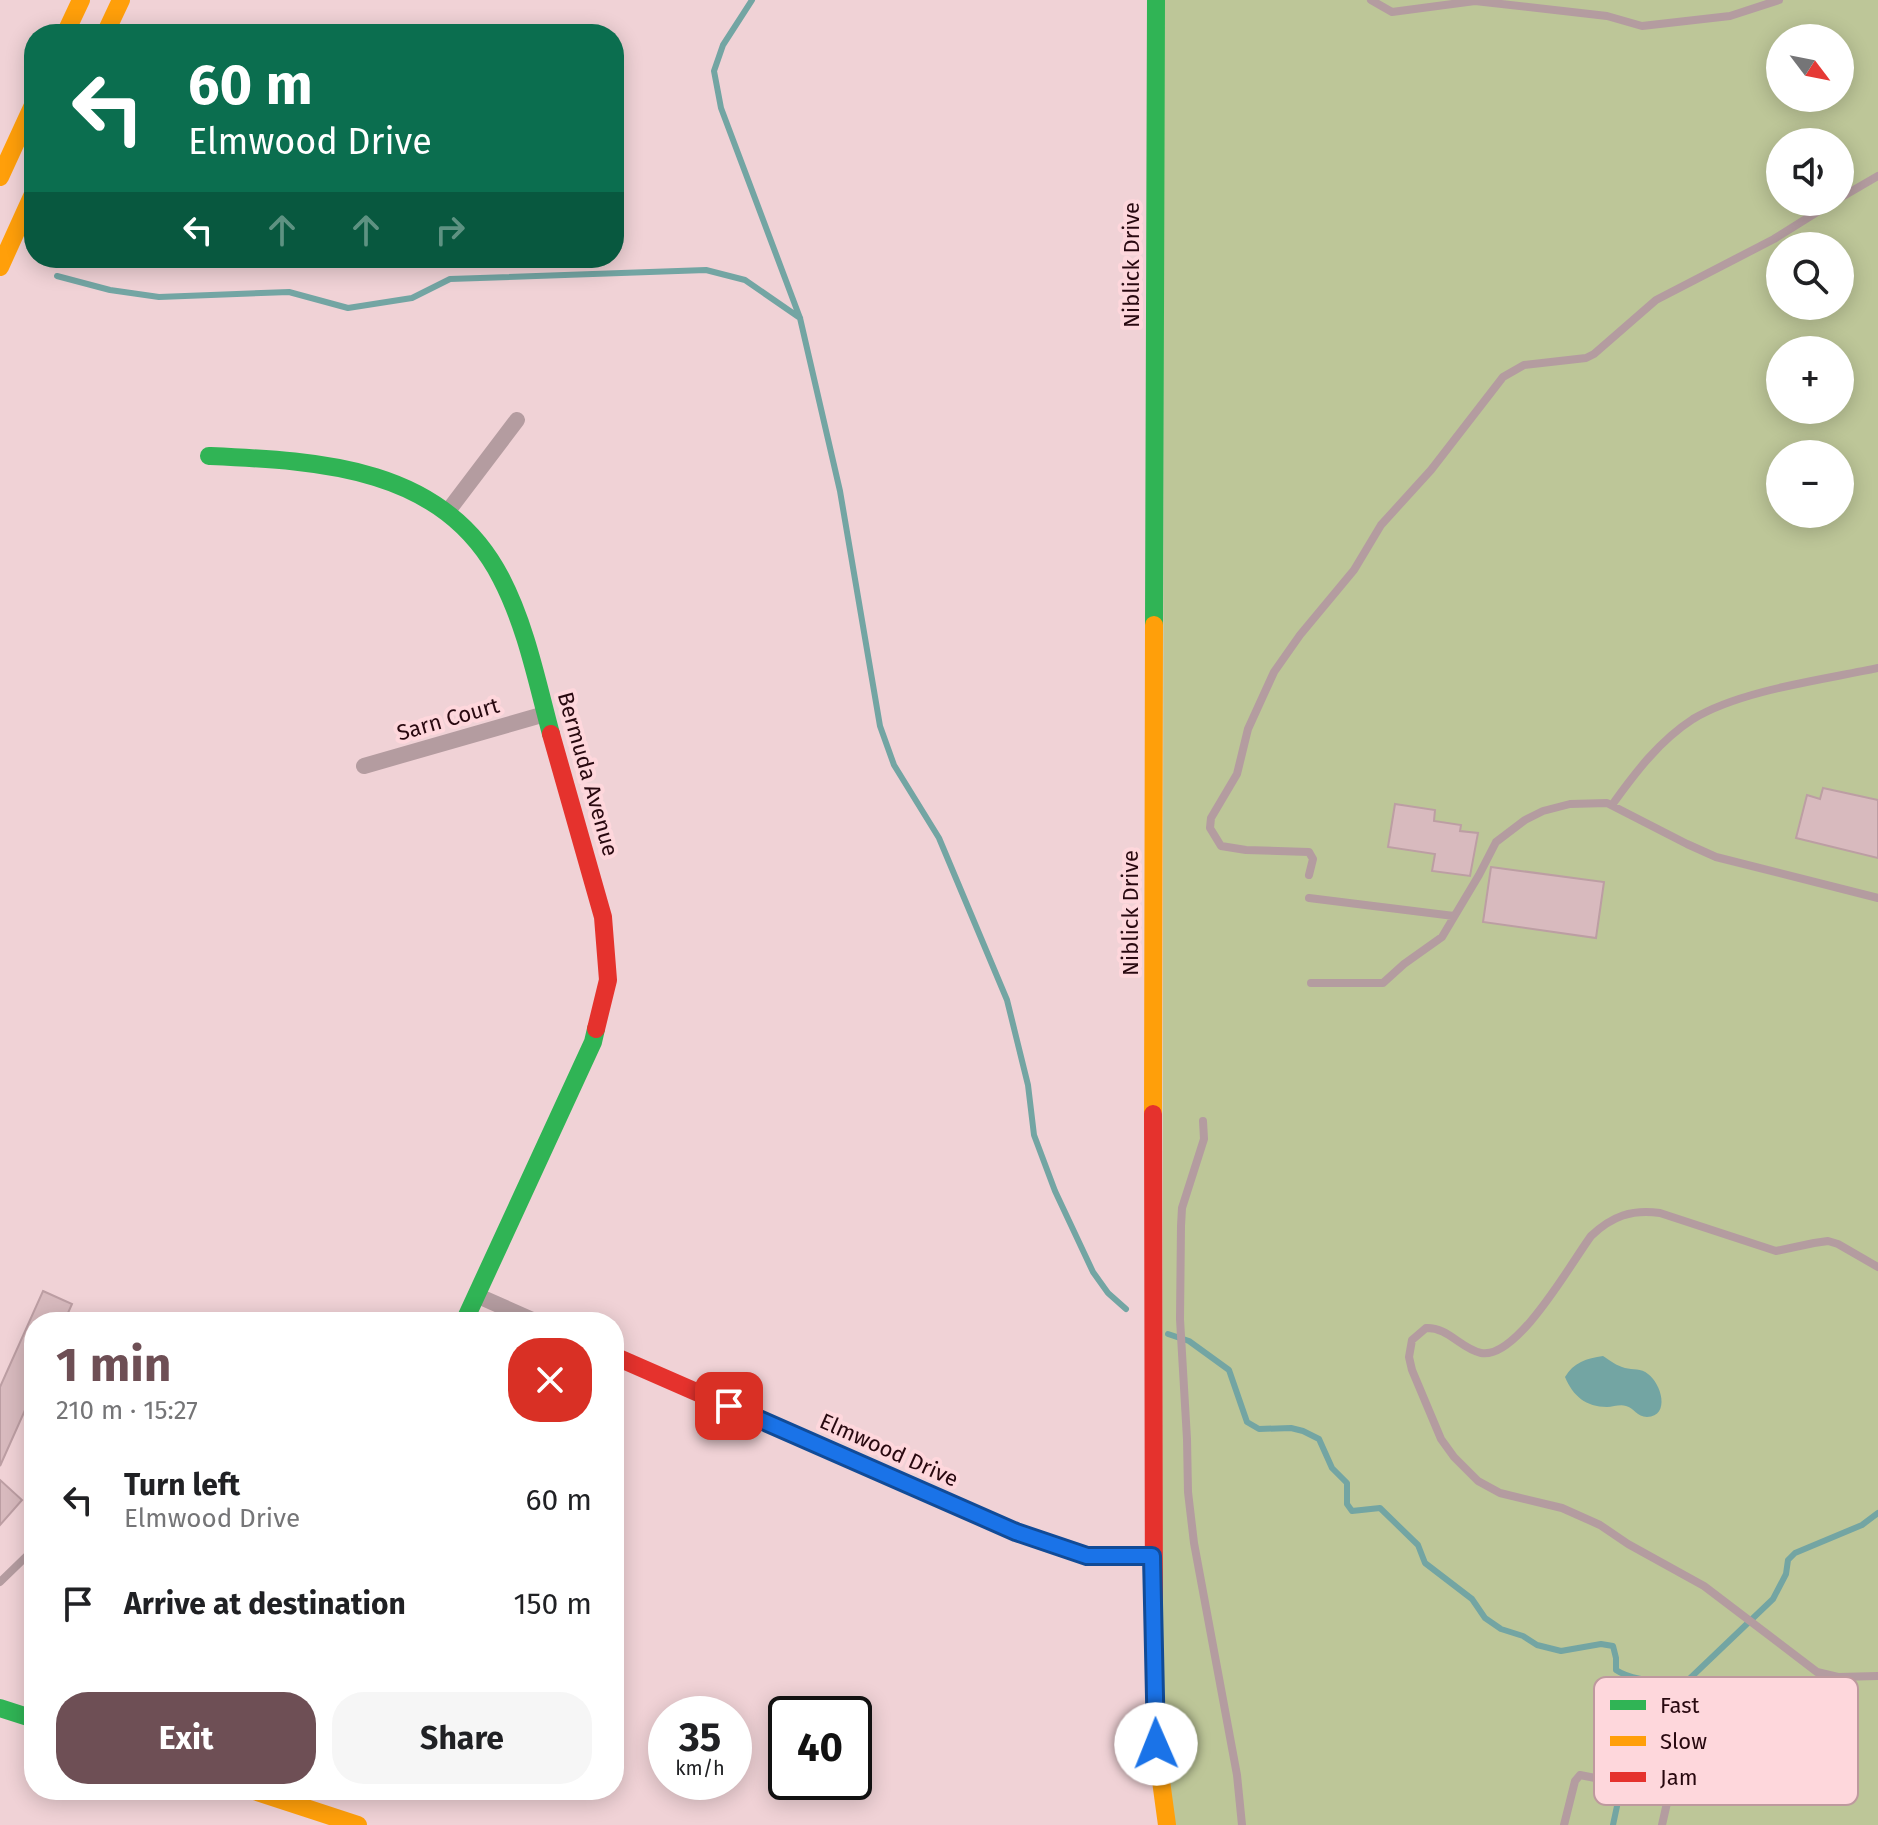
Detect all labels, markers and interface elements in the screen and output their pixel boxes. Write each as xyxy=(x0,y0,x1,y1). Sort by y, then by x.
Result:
north arrow xyxy=(1766,24,1854,112)
map controls xyxy=(1766,24,1854,528)
text: 60 m xyxy=(188,52,313,119)
icon: left xyxy=(56,56,160,160)
text: Elmwood Drive xyxy=(188,120,432,164)
button: sound xyxy=(1766,128,1854,216)
street label: Niblick Drive xyxy=(1118,202,1145,328)
icon: left xyxy=(176,208,220,252)
icon: ahead xyxy=(260,208,304,252)
icon: ahead xyxy=(344,208,388,252)
icon: right xyxy=(428,208,472,252)
button: search xyxy=(1766,232,1854,320)
button: + xyxy=(1766,336,1854,424)
button: − xyxy=(1766,440,1854,528)
street label: Bermuda Avenue xyxy=(552,689,624,859)
street label: Sarn Court xyxy=(394,692,502,746)
street label: Niblick Drive xyxy=(1117,850,1144,976)
text: 1 min xyxy=(56,1336,171,1394)
button: close xyxy=(508,1338,592,1422)
pin xyxy=(695,1372,763,1440)
icon: arrive xyxy=(707,1384,751,1428)
text: 210 m · 15:27 xyxy=(56,1395,198,1426)
street label: Elmwood Drive xyxy=(815,1407,963,1493)
text: Turn left xyxy=(124,1467,240,1503)
icon: left xyxy=(56,1478,100,1522)
text: 60 m xyxy=(526,1482,592,1518)
text: Elmwood Drive xyxy=(124,1503,300,1534)
icon: arrive xyxy=(56,1582,100,1626)
text: Arrive at destination xyxy=(124,1586,406,1622)
text: 150 m xyxy=(514,1586,592,1622)
legend xyxy=(1594,1677,1858,1805)
button: Exit xyxy=(56,1692,316,1784)
button: Share xyxy=(332,1692,592,1784)
text: Fast xyxy=(1660,1692,1700,1719)
speed limit sign: 40 xyxy=(768,1696,872,1800)
position arrow xyxy=(1114,1702,1198,1786)
text: 35 xyxy=(679,1714,721,1762)
text: Slow xyxy=(1660,1728,1707,1755)
text: km/h xyxy=(675,1756,725,1780)
text: Jam xyxy=(1660,1764,1698,1791)

